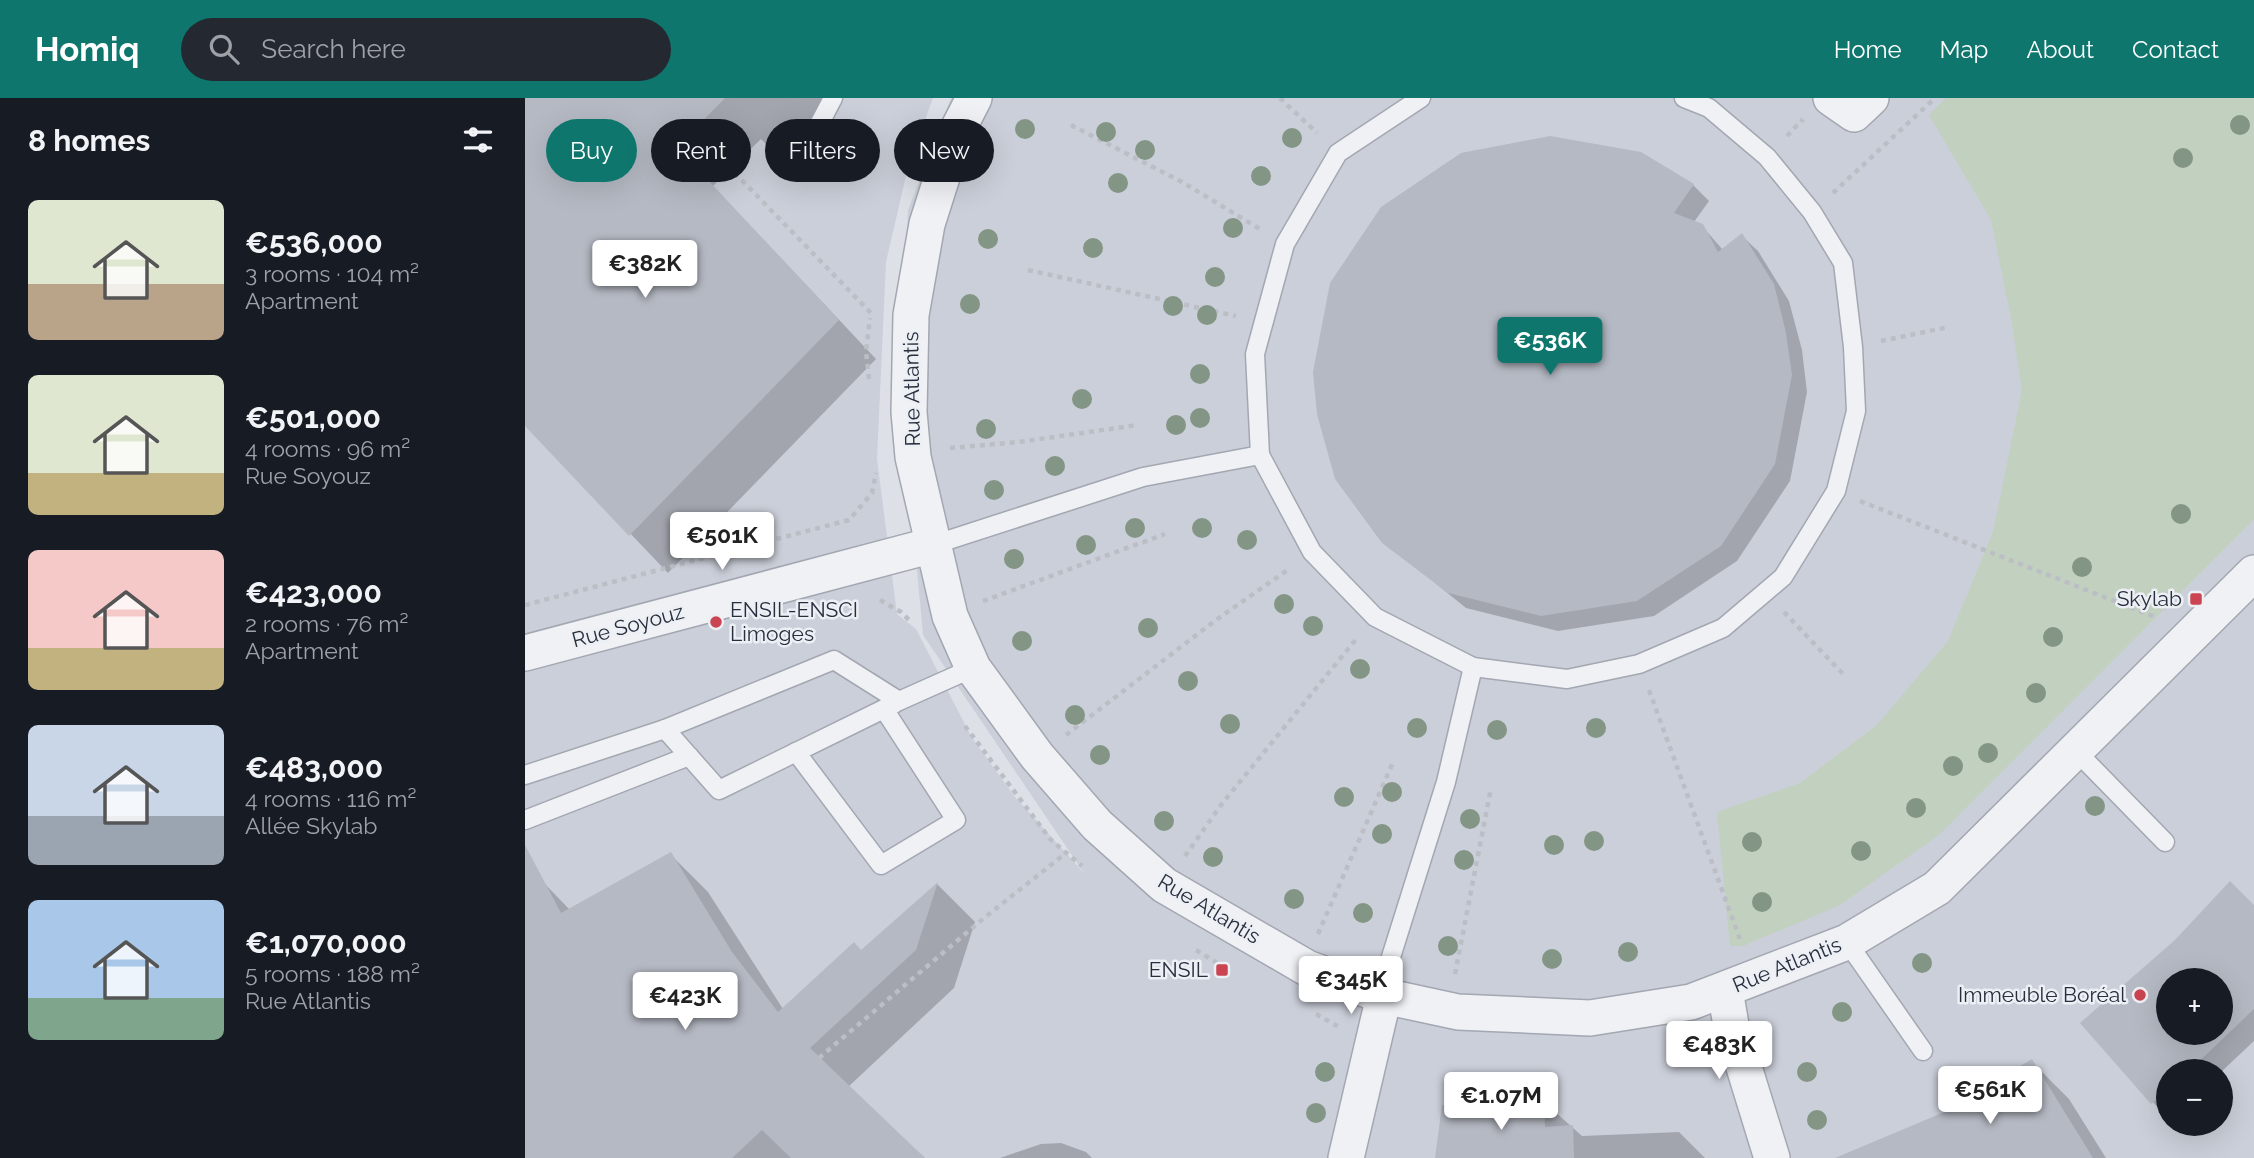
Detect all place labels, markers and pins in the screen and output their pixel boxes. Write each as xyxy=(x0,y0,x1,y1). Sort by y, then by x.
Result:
pin: €382K xyxy=(596,240,694,300)
pin: €536K xyxy=(1501,317,1599,377)
pin: €501K xyxy=(673,512,771,572)
place label: Skylab xyxy=(2117,586,2182,611)
marker: Skylab xyxy=(2188,591,2204,607)
place label: ENSIL-ENSCI Limoges xyxy=(730,597,858,646)
marker: ENSIL-ENSCI Limoges xyxy=(708,614,724,630)
pin: €345K xyxy=(1302,956,1400,1016)
place label: ENSIL xyxy=(1149,957,1208,982)
marker: ENSIL xyxy=(1214,962,1230,978)
pin: €423K xyxy=(636,972,734,1032)
place label: Immeuble Boréal xyxy=(1958,982,2126,1007)
marker: Immeuble Boréal xyxy=(2132,987,2148,1003)
pin: €483K xyxy=(1670,1021,1768,1081)
pin: €561K xyxy=(1941,1066,2039,1126)
pin: €1.07M xyxy=(1444,1072,1558,1132)

